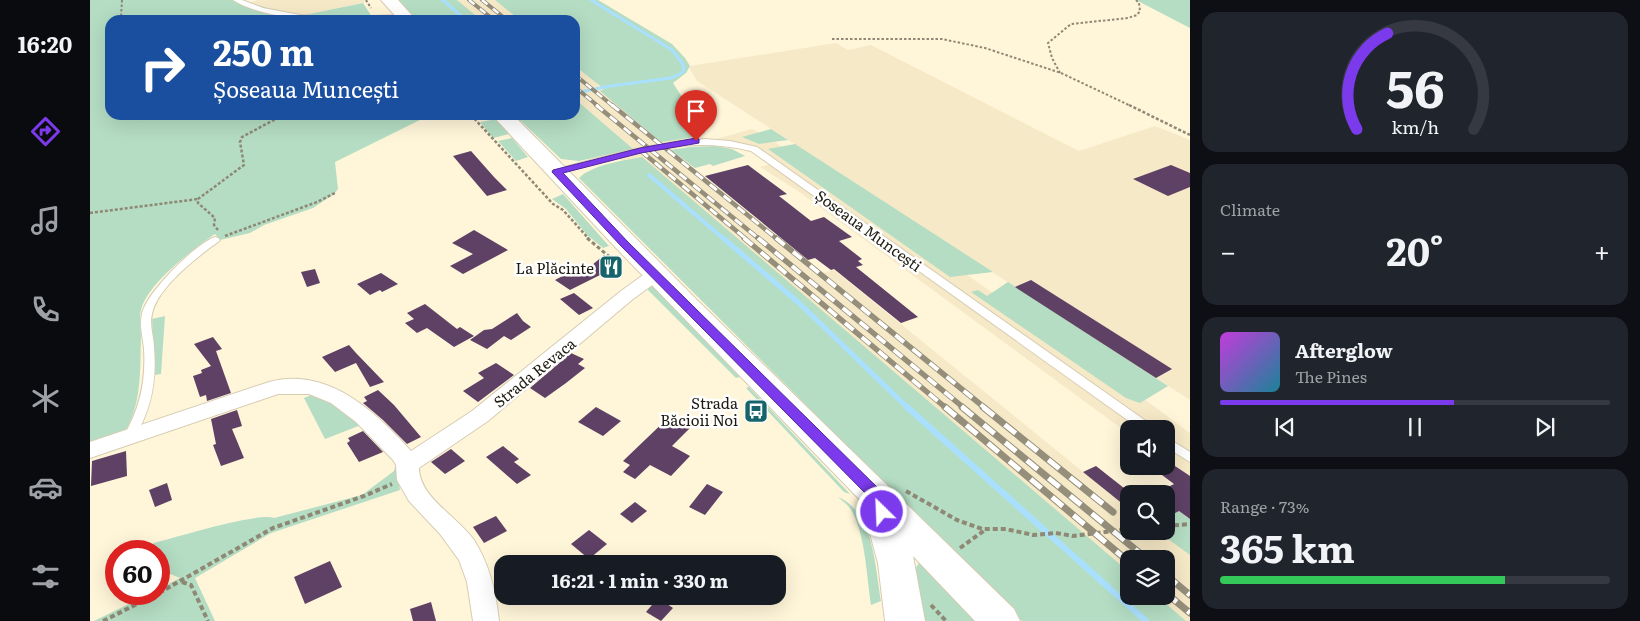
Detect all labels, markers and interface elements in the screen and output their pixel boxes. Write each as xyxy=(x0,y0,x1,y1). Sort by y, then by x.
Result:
text: 250 m xyxy=(213,25,314,77)
text: 16:20 xyxy=(18,27,72,60)
icon: right xyxy=(130,35,195,100)
text: 56 xyxy=(1386,47,1444,124)
text: Șoseaua Muncești xyxy=(213,72,399,105)
pin xyxy=(675,90,717,141)
icon: arrive xyxy=(682,97,710,125)
text: km/h xyxy=(1391,113,1439,140)
icon: directions xyxy=(28,114,63,149)
street label: Șoseaua Muncești xyxy=(811,183,927,277)
text: Climate xyxy=(1220,197,1280,221)
icon: music xyxy=(28,203,63,238)
text: 20° xyxy=(1386,221,1444,278)
text: − xyxy=(1220,229,1236,271)
text: + xyxy=(1594,229,1610,271)
restaurant icon: La Plăcinte xyxy=(598,254,624,280)
place label: La Plăcinte xyxy=(516,256,594,279)
icon: phone xyxy=(28,292,63,327)
street label: Strada Revaca xyxy=(488,331,581,412)
text: Afterglow xyxy=(1295,336,1393,364)
text: The Pines xyxy=(1295,364,1367,388)
icon: climate xyxy=(28,381,63,416)
place label: Strada Băcioii Noi xyxy=(660,391,739,431)
bus stop icon: Strada Băcioii Noi xyxy=(743,398,769,424)
icon: previous xyxy=(1271,413,1299,441)
icon: pause xyxy=(1401,413,1429,441)
icon: next xyxy=(1531,413,1559,441)
map controls xyxy=(1120,420,1175,605)
button: sound xyxy=(1120,420,1175,475)
icon: car xyxy=(28,470,63,505)
position arrow xyxy=(855,485,907,537)
button: search xyxy=(1120,485,1175,540)
text: Range · 73% xyxy=(1220,494,1309,518)
text: 365 km xyxy=(1220,518,1355,575)
speed limit sign: 60 xyxy=(105,540,170,605)
button: layers xyxy=(1120,550,1175,605)
icon: filters xyxy=(28,559,63,594)
text: 16:21 · 1 min · 330 m xyxy=(552,566,728,594)

